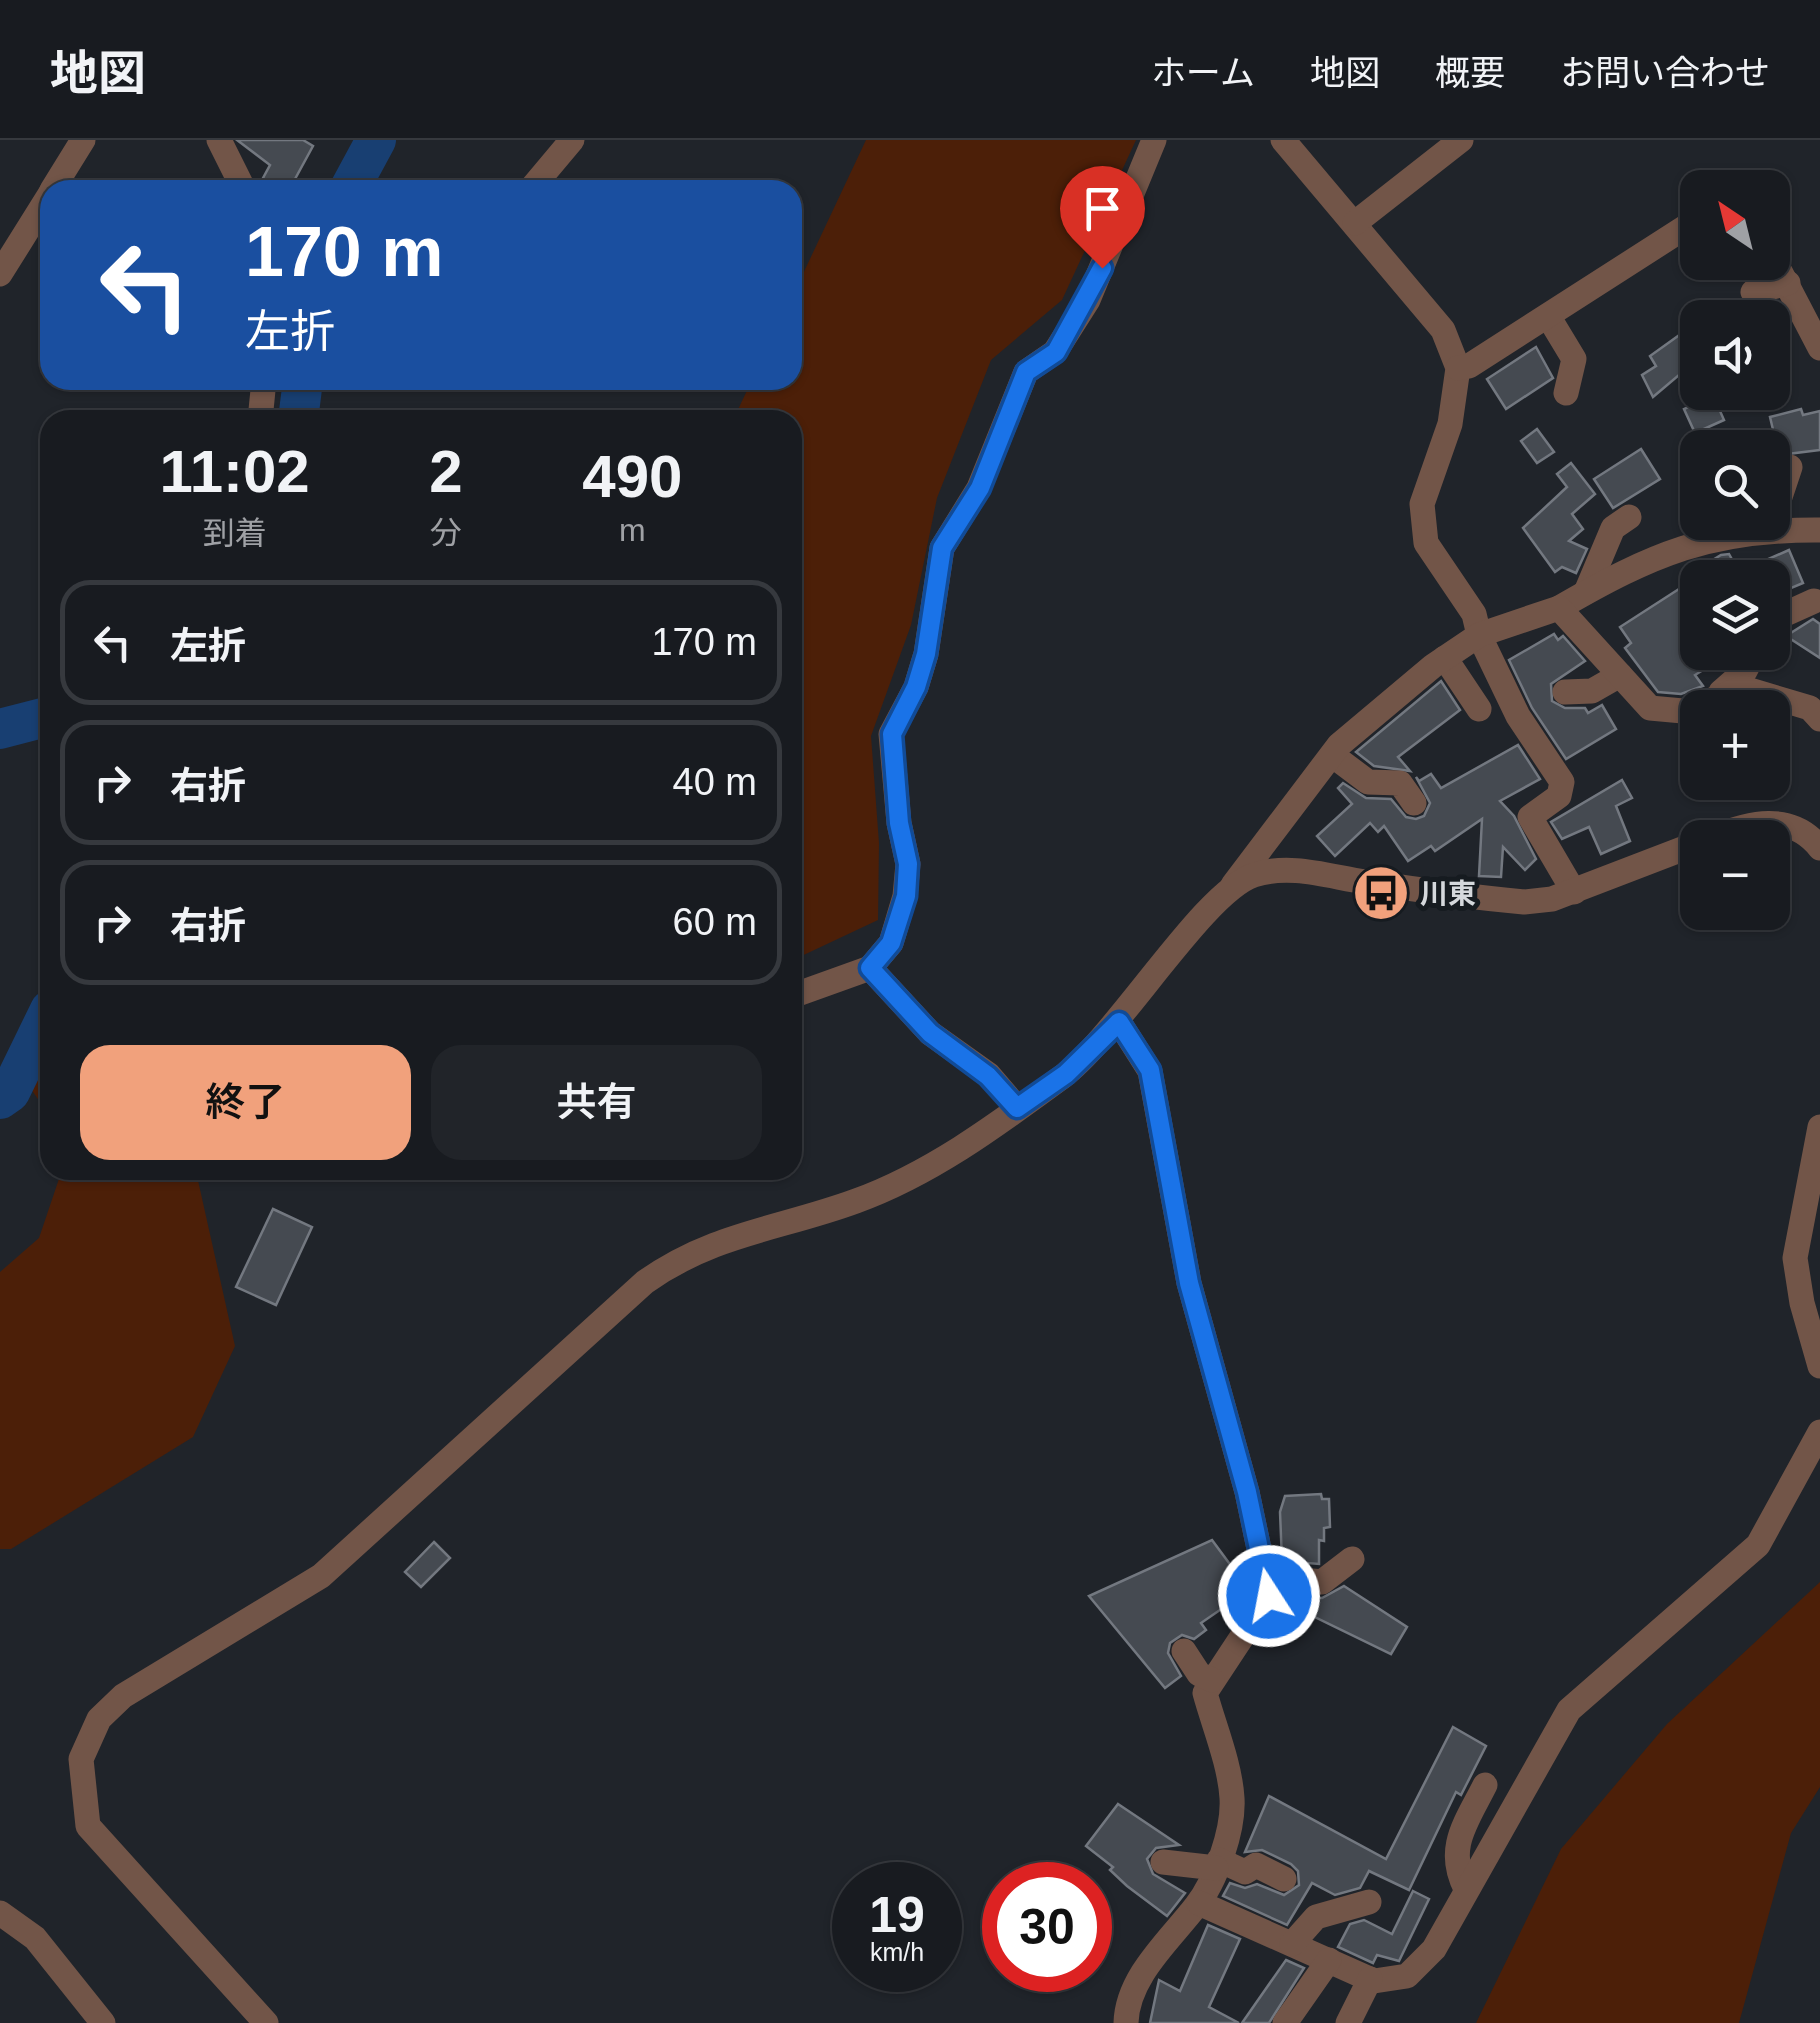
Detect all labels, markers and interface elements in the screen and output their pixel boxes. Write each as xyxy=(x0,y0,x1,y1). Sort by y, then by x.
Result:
text: 地図 xyxy=(50,47,146,100)
text: ホーム xyxy=(1151,53,1255,92)
text: 地図 xyxy=(1310,53,1380,92)
text: 概要 xyxy=(1435,53,1505,92)
text: お問い合わせ xyxy=(1560,53,1770,92)
pin xyxy=(1060,166,1145,269)
north arrow xyxy=(1680,170,1790,280)
map controls xyxy=(1680,170,1790,930)
icon: arrive xyxy=(1075,181,1130,236)
text: 170 m xyxy=(245,213,443,291)
icon: left xyxy=(80,220,210,350)
button: sound xyxy=(1680,300,1790,410)
text: 左折 xyxy=(245,306,335,357)
button: search xyxy=(1680,430,1790,540)
text: 11:02 xyxy=(160,438,310,505)
text: 2 xyxy=(429,438,463,505)
text: 490 xyxy=(582,443,682,510)
text: m xyxy=(619,512,646,548)
text: 到着 xyxy=(203,515,267,551)
text: 分 xyxy=(430,515,462,551)
button: layers xyxy=(1680,560,1790,670)
icon: left xyxy=(85,615,140,670)
text: 170 m xyxy=(651,621,757,663)
text: 左折 xyxy=(170,625,246,667)
button: + xyxy=(1680,690,1790,800)
icon: right xyxy=(85,755,140,810)
text: 40 m xyxy=(673,761,757,803)
text: 右折 xyxy=(170,765,246,807)
button: − xyxy=(1680,820,1790,930)
bus stop icon: 川東 xyxy=(1351,863,1411,923)
place label: 川東 xyxy=(1420,878,1476,909)
icon: right xyxy=(85,895,140,950)
text: 60 m xyxy=(673,901,757,943)
text: 右折 xyxy=(170,905,246,947)
button: 終了 xyxy=(80,1045,411,1160)
button: 共有 xyxy=(431,1045,762,1160)
position arrow xyxy=(1217,1544,1321,1648)
speed limit sign: 30 xyxy=(982,1862,1112,1992)
text: 19 xyxy=(869,1887,925,1943)
text: km/h xyxy=(870,1938,924,1966)

